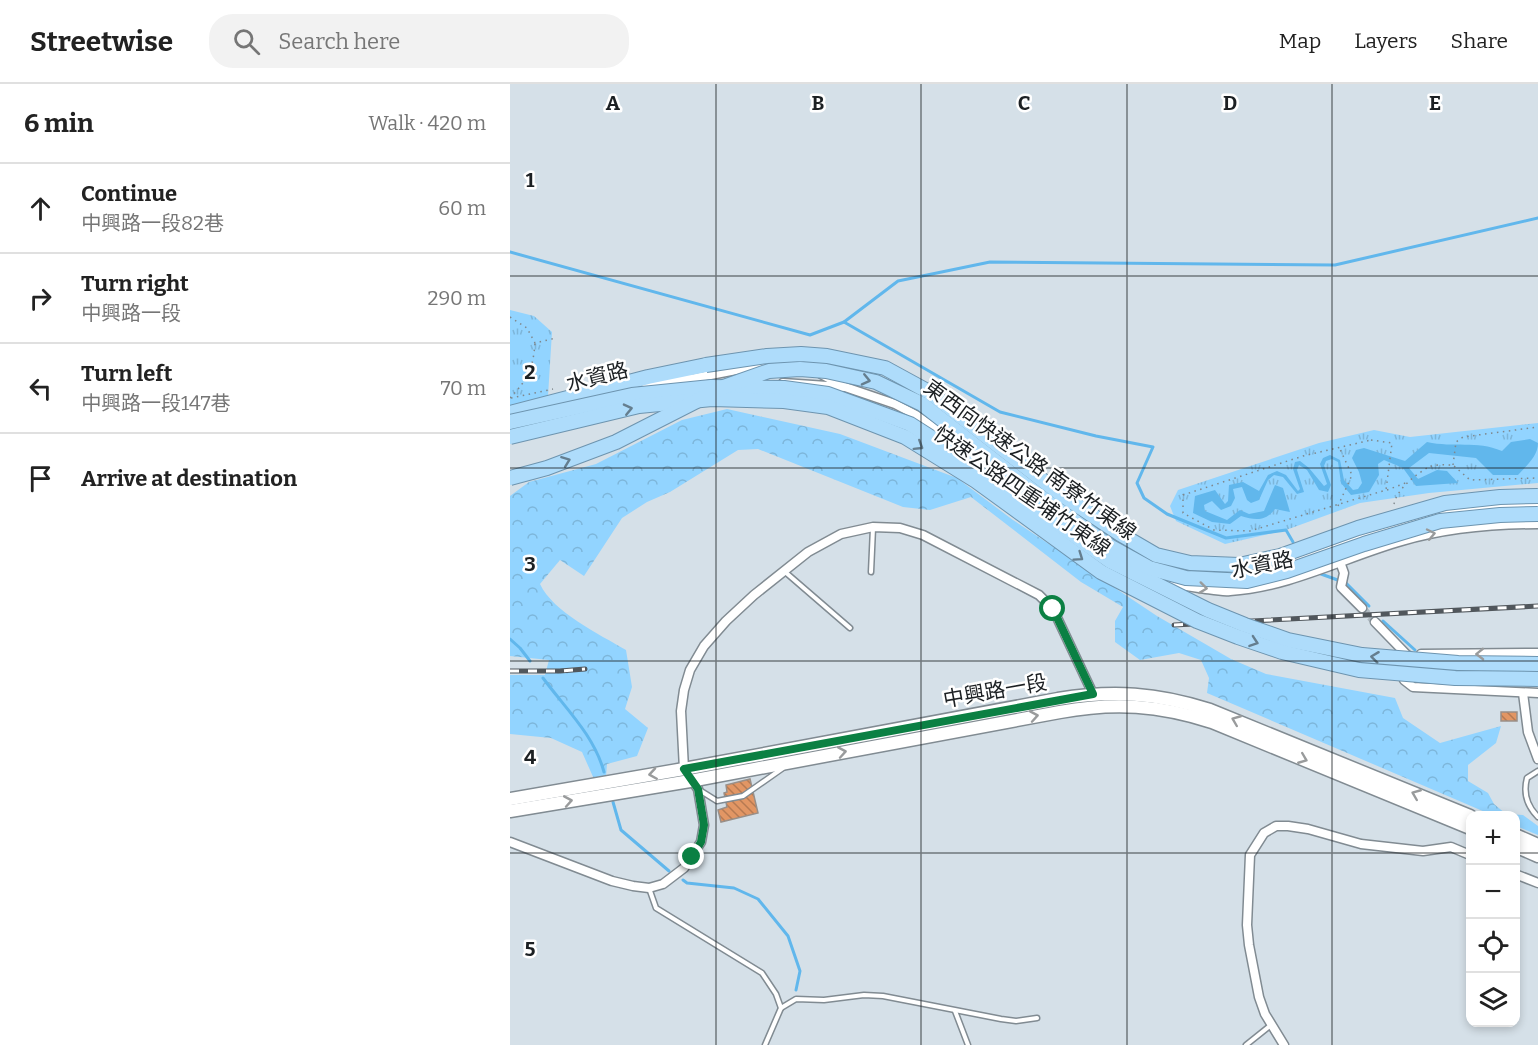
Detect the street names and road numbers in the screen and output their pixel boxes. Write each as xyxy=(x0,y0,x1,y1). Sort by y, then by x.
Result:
street label: 水資路 xyxy=(563,357,631,397)
street label: 東西向快速公路 南寮竹東線 xyxy=(919,374,1141,546)
street label: 快速公路四重埔竹東線 xyxy=(929,420,1115,562)
street label: 水資路 xyxy=(1229,546,1295,584)
street label: 中興路一段 xyxy=(941,669,1049,713)

